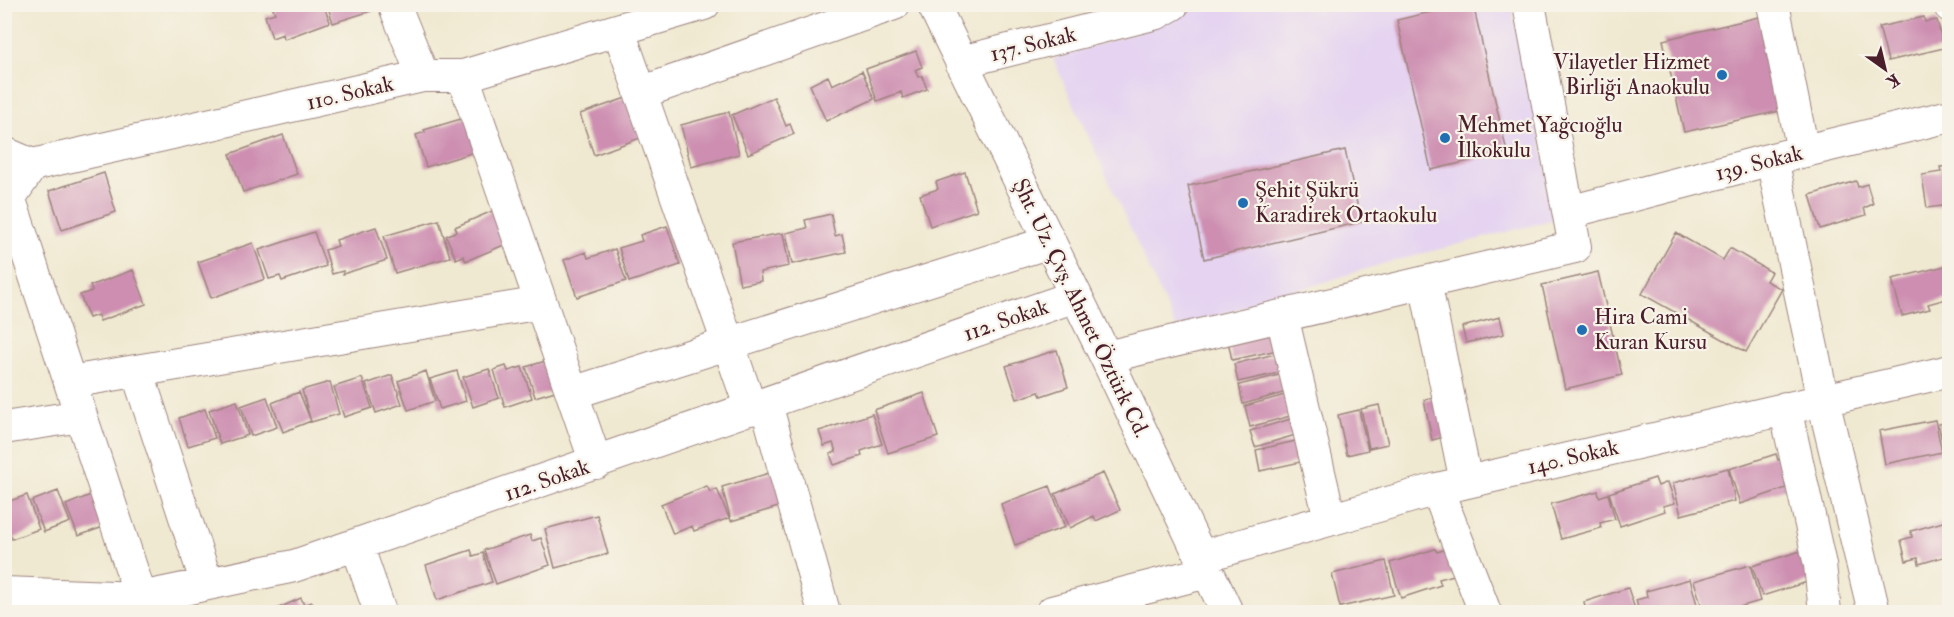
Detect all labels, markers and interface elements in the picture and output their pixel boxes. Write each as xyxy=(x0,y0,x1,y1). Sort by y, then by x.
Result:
street label: 137. Sokak xyxy=(987,20,1079,68)
north arrow xyxy=(1855,39,1915,99)
place label: Vilayetler Hizmet Birliği Anaokulu xyxy=(1553,48,1710,101)
marker: Vilayetler Hizmet Birliği Anaokulu xyxy=(1715,68,1729,82)
street label: 110. Sokak xyxy=(304,69,397,117)
text: K xyxy=(1882,69,1903,92)
place label: Mehmet Yağcıoğlu İlkokulu xyxy=(1457,111,1623,164)
marker: Mehmet Yağcıoğlu İlkokulu xyxy=(1438,131,1452,145)
street label: 139. Sokak xyxy=(1712,139,1806,187)
street label: Şht. Uz. Çvş. Ahmet Öztürk Cd. xyxy=(1006,174,1156,442)
place label: Şehit Şükrü Karadirek Ortaokulu xyxy=(1255,176,1437,229)
marker: Şehit Şükrü Karadirek Ortaokulu xyxy=(1236,196,1250,210)
street label: 112. Sokak xyxy=(960,292,1053,348)
place label: Hira Cami Kuran Kursu xyxy=(1594,303,1707,356)
marker: Hira Cami Kuran Kursu xyxy=(1575,323,1589,337)
street label: 140. Sokak xyxy=(1525,433,1622,481)
street label: 112. Sokak xyxy=(501,452,594,508)

